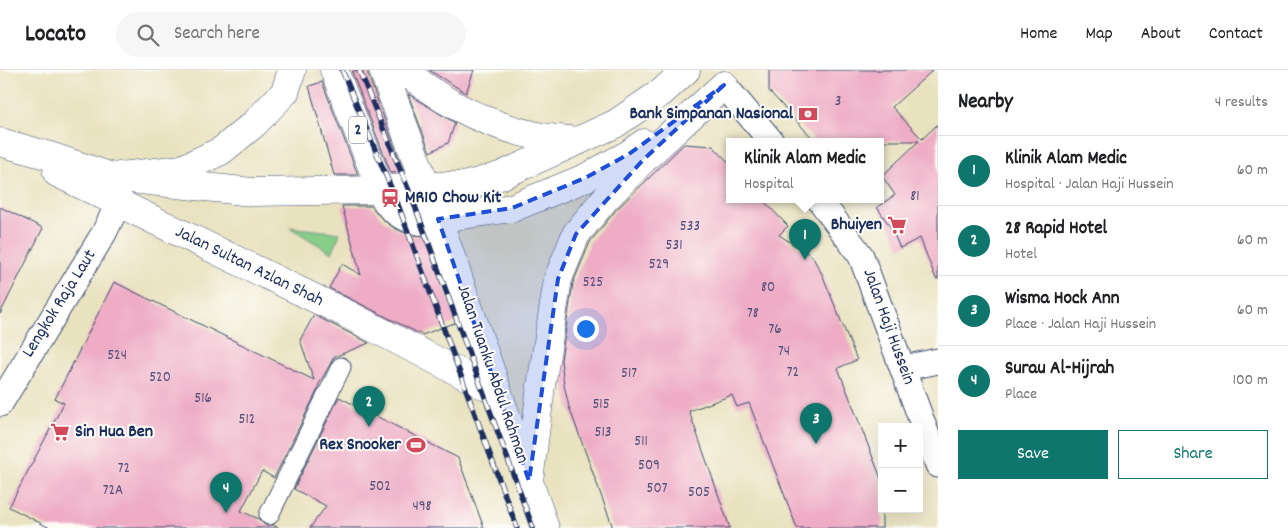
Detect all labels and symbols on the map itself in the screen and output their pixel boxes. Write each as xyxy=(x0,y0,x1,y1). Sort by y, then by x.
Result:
house number: 3 xyxy=(835,91,841,113)
place label: Bank Simpanan Nasional xyxy=(629,102,794,127)
bank icon: Bank Simpanan Nasional xyxy=(797,103,819,125)
road number: 2 xyxy=(349,116,367,144)
place label: MR10 Chow Kit xyxy=(405,186,502,211)
house number: 81 xyxy=(910,186,920,208)
station icon: MR10 Chow Kit xyxy=(379,187,401,209)
place label: Bhuiyen xyxy=(831,213,882,238)
supermarket icon: Bhuiyen xyxy=(886,214,908,236)
house number: 533 xyxy=(680,216,700,238)
pin: 1 xyxy=(789,219,821,260)
street label: Jalan Sultan Azlan Shah xyxy=(171,220,327,314)
house number: 531 xyxy=(666,235,682,257)
street label: Lengkok Raja Laut xyxy=(17,245,103,363)
house number: 529 xyxy=(649,254,669,276)
street label: Jalan Haji Hussein xyxy=(855,266,921,388)
house number: 525 xyxy=(583,272,603,294)
house number: 80 xyxy=(761,277,775,299)
street label: Jalan Tuanku Abdul Rahman xyxy=(450,281,534,467)
house number: 78 xyxy=(747,303,759,325)
your location xyxy=(573,316,599,342)
house number: 76 xyxy=(768,319,782,341)
house number: 74 xyxy=(778,341,790,363)
house number: 524 xyxy=(107,345,127,367)
house number: 72 xyxy=(787,362,799,384)
house number: 517 xyxy=(621,363,637,385)
house number: 520 xyxy=(149,367,171,389)
pin: 2 xyxy=(353,386,385,427)
house number: 516 xyxy=(194,388,212,410)
house number: 515 xyxy=(592,394,610,416)
pin: 3 xyxy=(800,403,832,444)
house number: 512 xyxy=(239,409,255,431)
place label: Sin Hua Ben xyxy=(75,420,153,445)
supermarket icon: Sin Hua Ben xyxy=(49,421,71,443)
house number: 513 xyxy=(595,422,611,444)
house number: 511 xyxy=(634,431,648,453)
place label: Rex Snooker xyxy=(319,433,401,458)
sports icon: Rex Snooker xyxy=(405,434,427,456)
house number: 509 xyxy=(638,455,660,477)
house number: 72 xyxy=(118,458,130,480)
pin: 4 xyxy=(210,472,242,513)
house number: 502 xyxy=(369,476,391,498)
house number: 507 xyxy=(647,478,668,500)
house number: 72A xyxy=(103,480,123,502)
house number: 505 xyxy=(688,482,710,504)
house number: 498 xyxy=(412,496,432,518)

